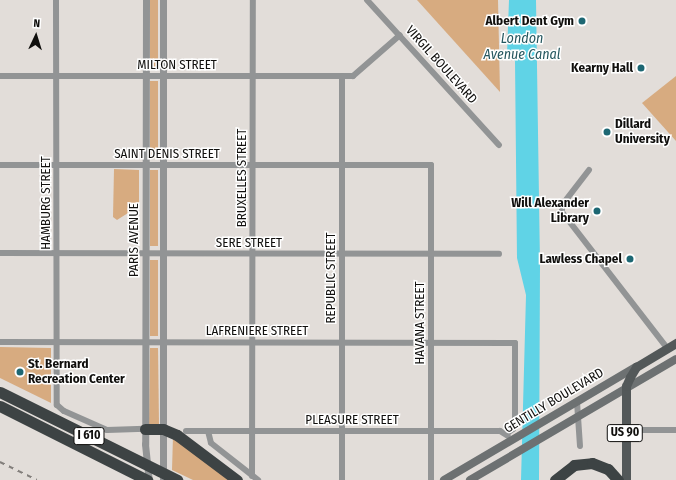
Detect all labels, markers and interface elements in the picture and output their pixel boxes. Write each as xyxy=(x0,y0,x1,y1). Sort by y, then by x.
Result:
place label: Albert Dent Gym xyxy=(486,13,574,29)
north arrow xyxy=(16,16,56,56)
marker: Albert Dent Gym xyxy=(577,16,587,26)
text: N xyxy=(33,17,41,30)
street label: VIRGIL BOULEVARD xyxy=(402,23,480,107)
water label: London Avenue Canal xyxy=(484,31,560,64)
street label: MILTON STREET xyxy=(137,57,217,73)
place label: Kearny Hall xyxy=(571,60,633,76)
marker: Kearny Hall xyxy=(636,63,646,73)
place label: Dillard University xyxy=(615,117,670,148)
marker: Dillard University xyxy=(602,127,612,137)
street label: BRUXELLES STREET xyxy=(234,129,250,227)
street label: SAINT DENIS STREET xyxy=(114,146,220,162)
street label: HAMBURG STREET xyxy=(38,156,54,250)
place label: Will Alexander Library xyxy=(511,196,589,227)
street label: PARIS AVENUE xyxy=(126,203,142,277)
marker: Will Alexander Library xyxy=(592,206,602,216)
street label: REPUBLIC STREET xyxy=(323,232,339,324)
street label: SERE STREET xyxy=(216,235,282,251)
place label: Lawless Chapel xyxy=(539,251,622,267)
marker: Lawless Chapel xyxy=(625,254,635,264)
street label: HAVANA STREET xyxy=(412,281,428,365)
street label: LAFRENIERE STREET xyxy=(206,323,308,339)
place label: St. Bernard Recreation Center xyxy=(28,357,125,388)
street label: GENTILLY BOULEVARD xyxy=(501,365,607,437)
marker: St. Bernard Recreation Center xyxy=(15,367,25,377)
street label: PLEASURE STREET xyxy=(305,412,399,428)
road number: US 90 xyxy=(606,423,644,443)
road number: I 610 xyxy=(73,426,105,446)

